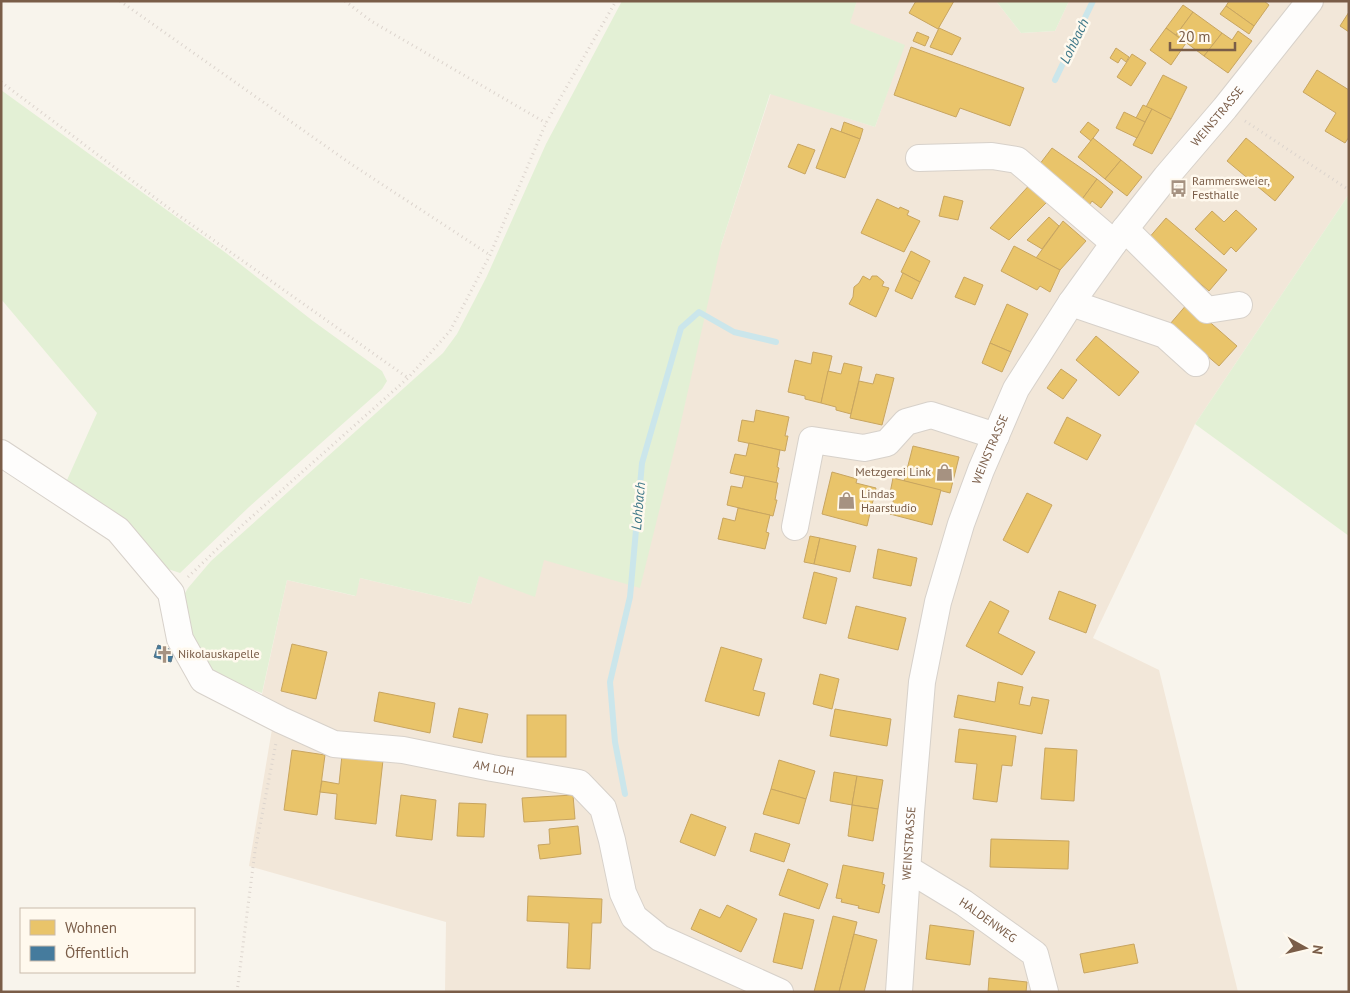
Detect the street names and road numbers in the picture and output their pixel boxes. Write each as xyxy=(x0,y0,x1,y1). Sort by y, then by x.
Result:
street label: WEINSTRASSE xyxy=(1188,83,1246,149)
street label: WEINSTRASSE xyxy=(969,412,1011,486)
street label: AM LOH xyxy=(472,756,516,779)
street label: WEINSTRASSE xyxy=(898,806,918,881)
street label: HALDENWEG xyxy=(957,894,1020,946)

